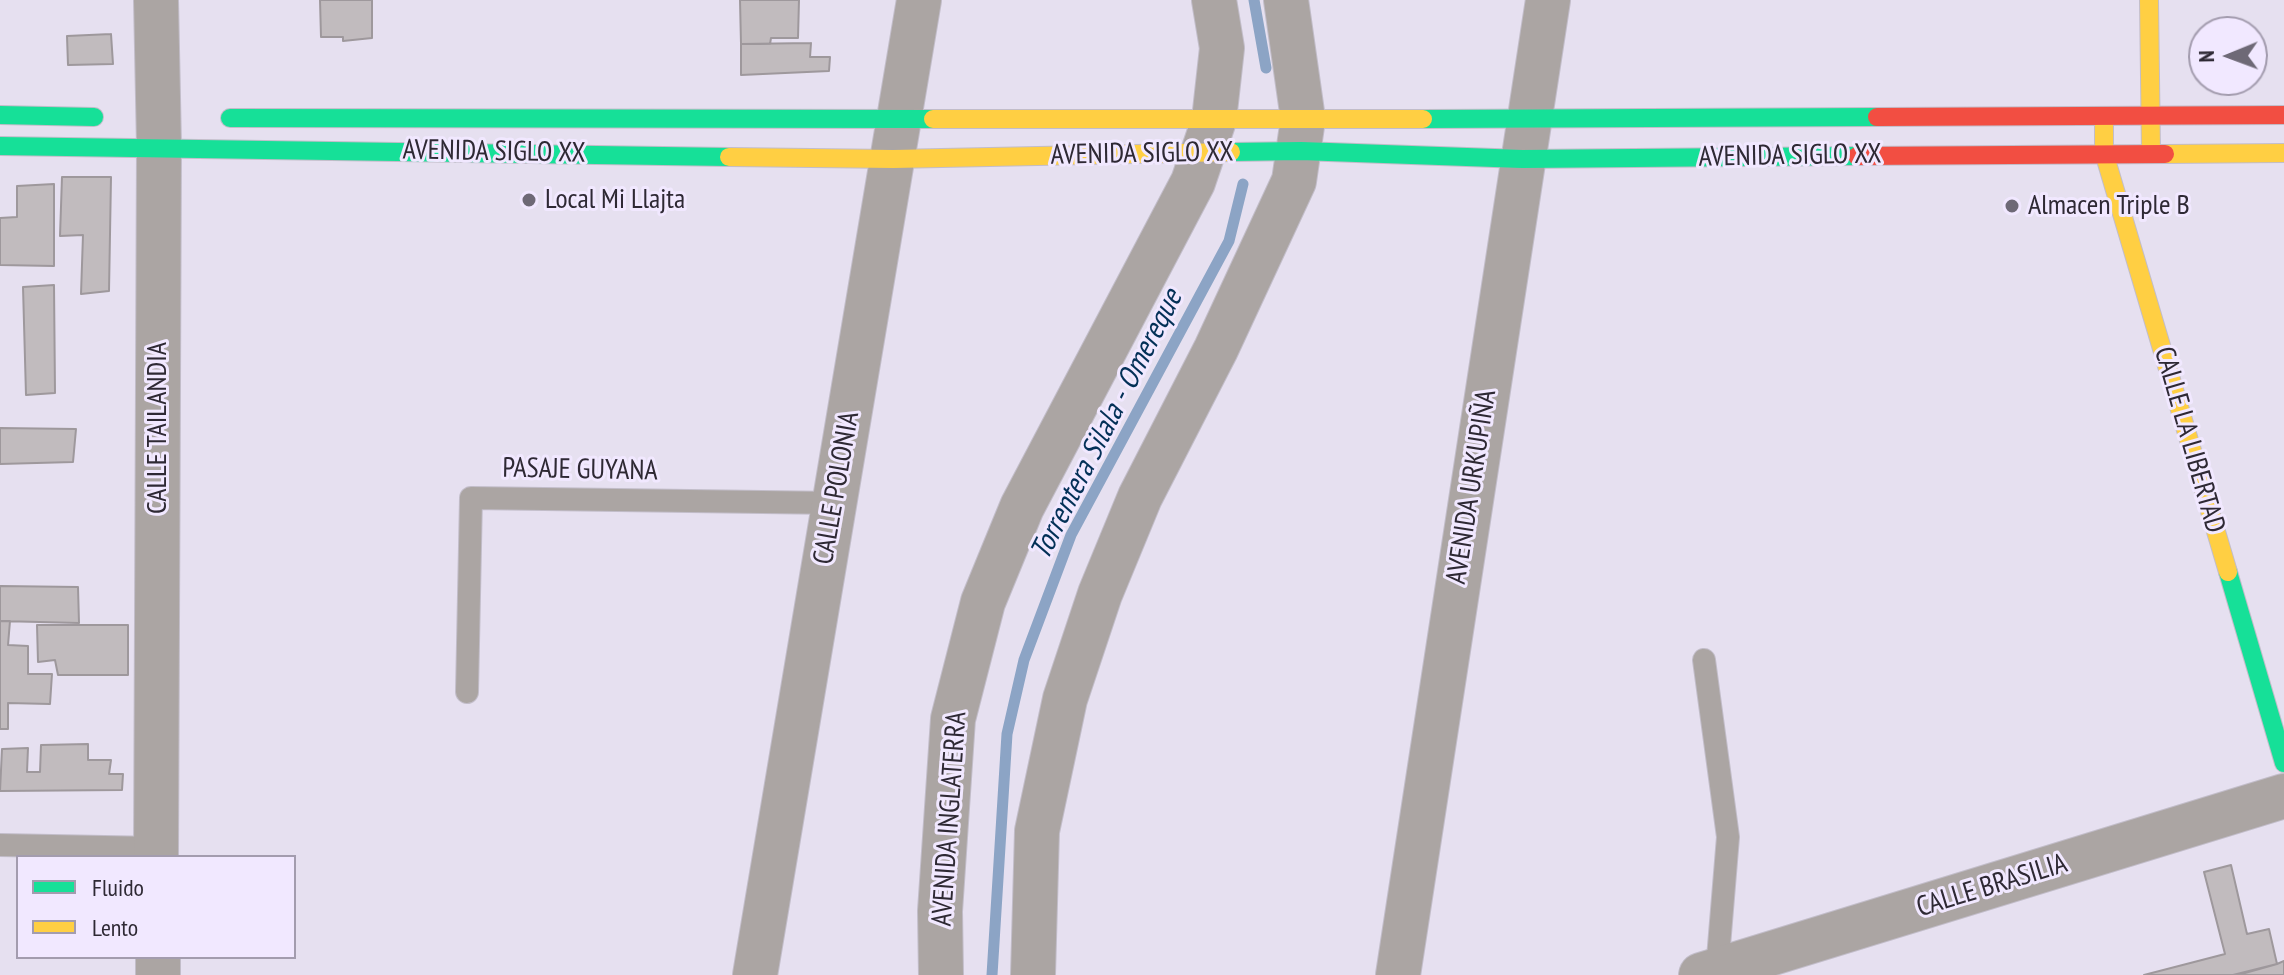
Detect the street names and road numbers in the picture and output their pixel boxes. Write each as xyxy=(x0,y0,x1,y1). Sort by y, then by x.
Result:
street label: AVENIDA SIGLO XX xyxy=(402,134,586,170)
street label: AVENIDA SIGLO XX xyxy=(1050,136,1234,172)
street label: AVENIDA SIGLO XX xyxy=(1698,138,1882,174)
street label: CALLE TAILANDIA xyxy=(141,342,175,514)
street label: CALLE LA LIBERTAD xyxy=(2146,343,2232,537)
street label: AVENIDA URKUPIÑA xyxy=(1440,388,1504,586)
street label: CALLE POLONIA xyxy=(807,409,867,567)
street label: PASAJE GUYANA xyxy=(502,452,658,488)
street label: AVENIDA INGLATERRA xyxy=(926,711,974,927)
street label: CALLE BRASILIA xyxy=(1913,847,2071,925)

